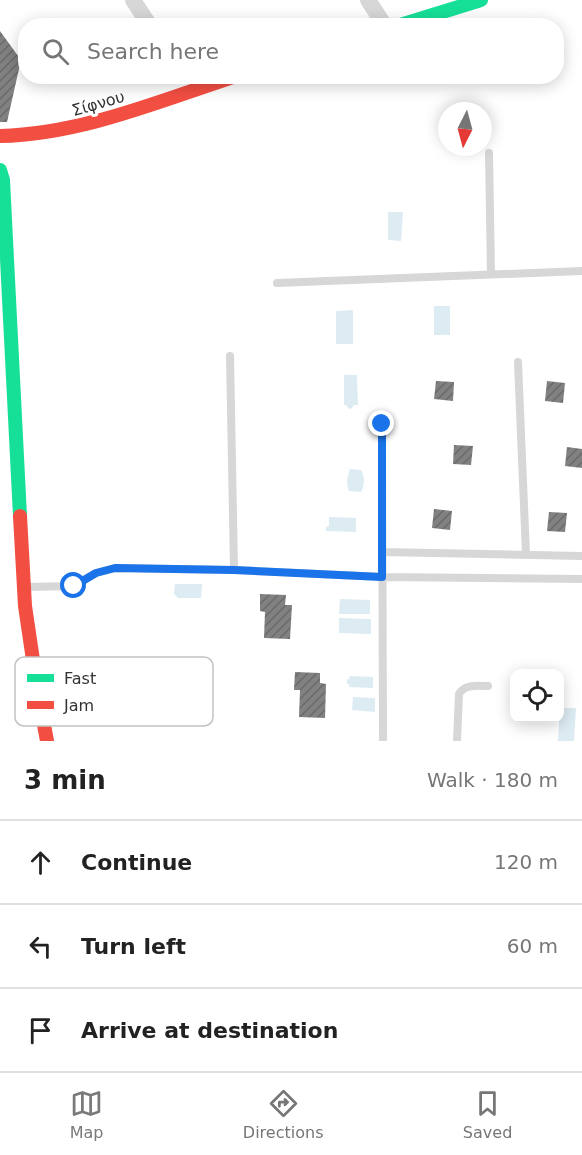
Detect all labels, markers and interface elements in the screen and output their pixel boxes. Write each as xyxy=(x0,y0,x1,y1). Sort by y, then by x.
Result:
search box xyxy=(18,18,564,84)
icon: search xyxy=(39,35,72,68)
text: Search here xyxy=(87,39,219,64)
street label: Σίφνου xyxy=(70,87,127,120)
north arrow xyxy=(438,102,492,156)
route end xyxy=(368,410,394,436)
route start xyxy=(60,572,86,598)
legend xyxy=(15,657,213,726)
text: Fast xyxy=(64,669,96,688)
map controls xyxy=(510,669,564,723)
button: locate xyxy=(510,669,564,723)
text: Jam xyxy=(63,696,94,715)
text: 3 min xyxy=(24,765,106,795)
text: Walk · 180 m xyxy=(427,768,558,792)
icon: ahead xyxy=(24,846,57,879)
text: Continue xyxy=(81,850,192,875)
text: 120 m xyxy=(494,850,558,874)
icon: left xyxy=(24,930,57,963)
text: Turn left xyxy=(81,934,186,959)
text: 60 m xyxy=(507,934,558,958)
icon: arrive xyxy=(24,1014,57,1047)
text: Arrive at destination xyxy=(81,1018,338,1043)
tab: Map xyxy=(70,1087,103,1142)
tab: Directions xyxy=(243,1087,323,1142)
tab: Saved xyxy=(463,1087,512,1142)

